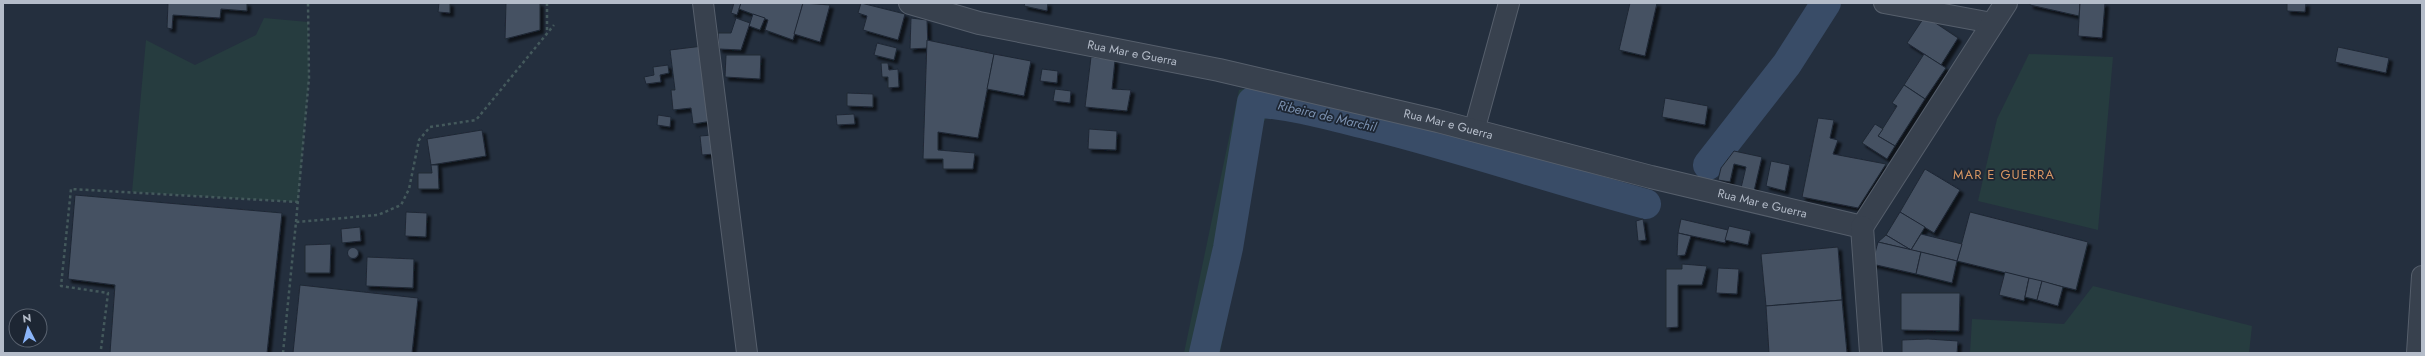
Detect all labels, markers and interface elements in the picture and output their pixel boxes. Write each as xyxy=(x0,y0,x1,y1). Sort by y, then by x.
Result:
street label: Rua Mar e Guerra xyxy=(1086,35,1179,71)
water label: Ribeira de Marchil xyxy=(1276,95,1379,137)
street label: Rua Mar e Guerra xyxy=(1402,104,1495,144)
district label: MAR E GUERRA xyxy=(1953,165,2055,184)
street label: Rua Mar e Guerra xyxy=(1716,184,1809,223)
north arrow xyxy=(8,308,48,348)
text: N xyxy=(22,310,32,326)

